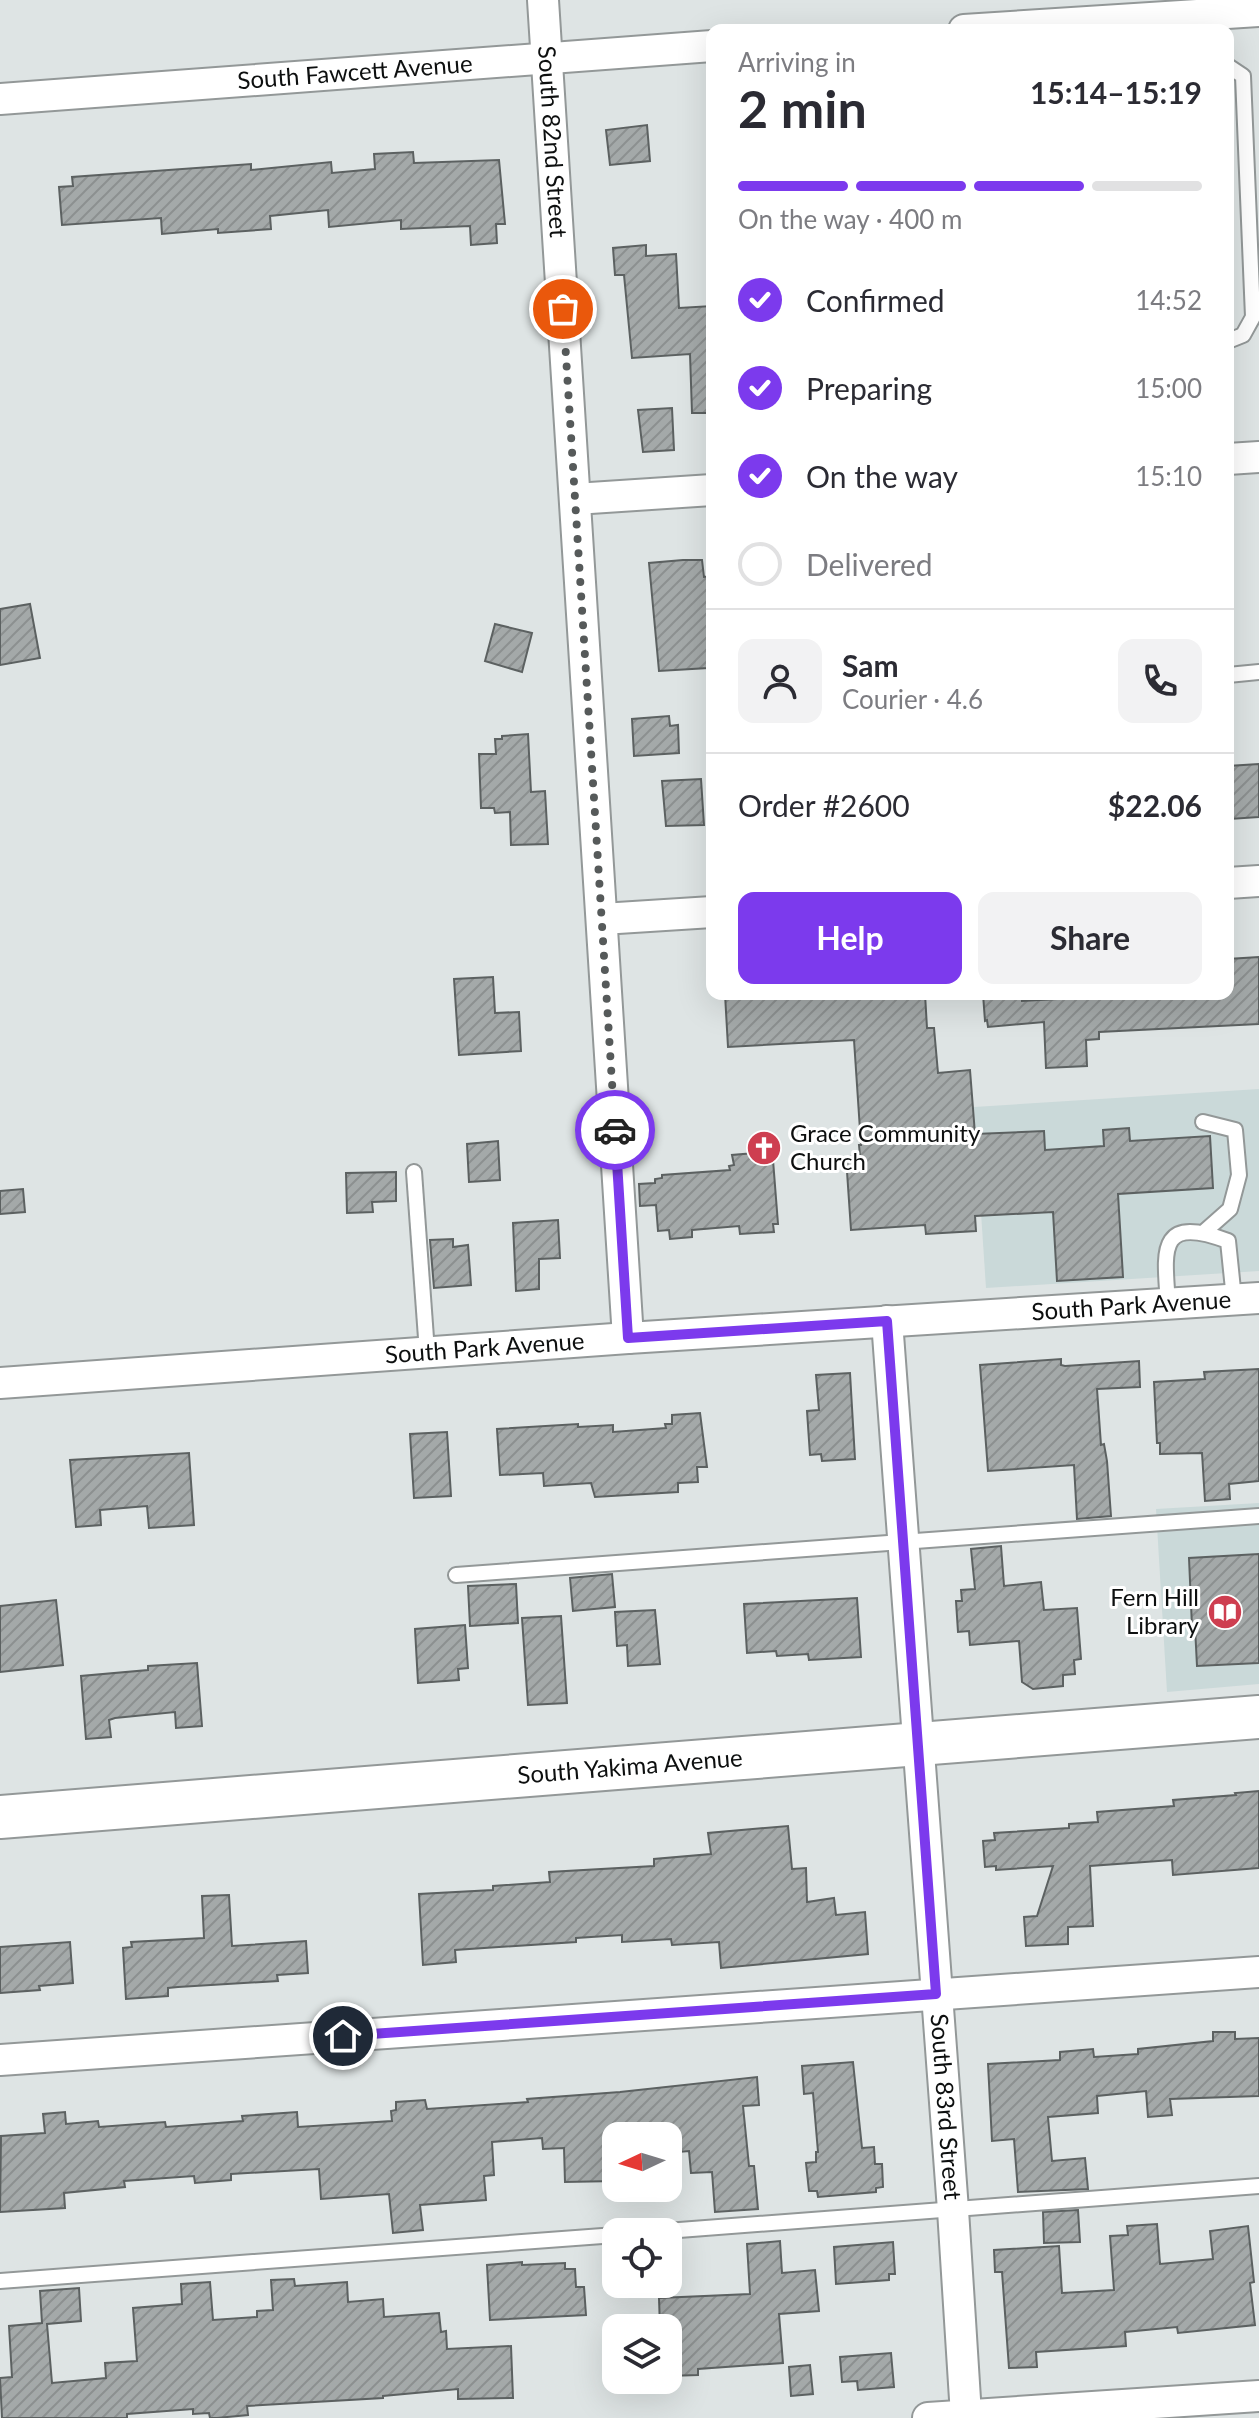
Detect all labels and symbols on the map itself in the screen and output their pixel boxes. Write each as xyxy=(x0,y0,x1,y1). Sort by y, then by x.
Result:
street label: South 82nd Street xyxy=(533,45,574,239)
street label: South Fawcett Avenue xyxy=(236,48,473,94)
pin xyxy=(529,275,597,343)
courier xyxy=(575,1090,655,1170)
place label: Grace Community Church xyxy=(790,1118,981,1175)
church icon: Grace Community Church xyxy=(745,1129,783,1167)
street label: South Park Avenue xyxy=(1031,1284,1232,1325)
street label: South Park Avenue xyxy=(384,1325,585,1368)
place label: Fern Hill Library xyxy=(1110,1582,1200,1639)
library icon: Fern Hill Library xyxy=(1206,1593,1244,1631)
street label: South Yakima Avenue xyxy=(516,1742,744,1789)
pin xyxy=(309,2002,377,2070)
street label: South 83rd Street xyxy=(925,2012,968,2201)
north arrow xyxy=(602,2122,682,2202)

